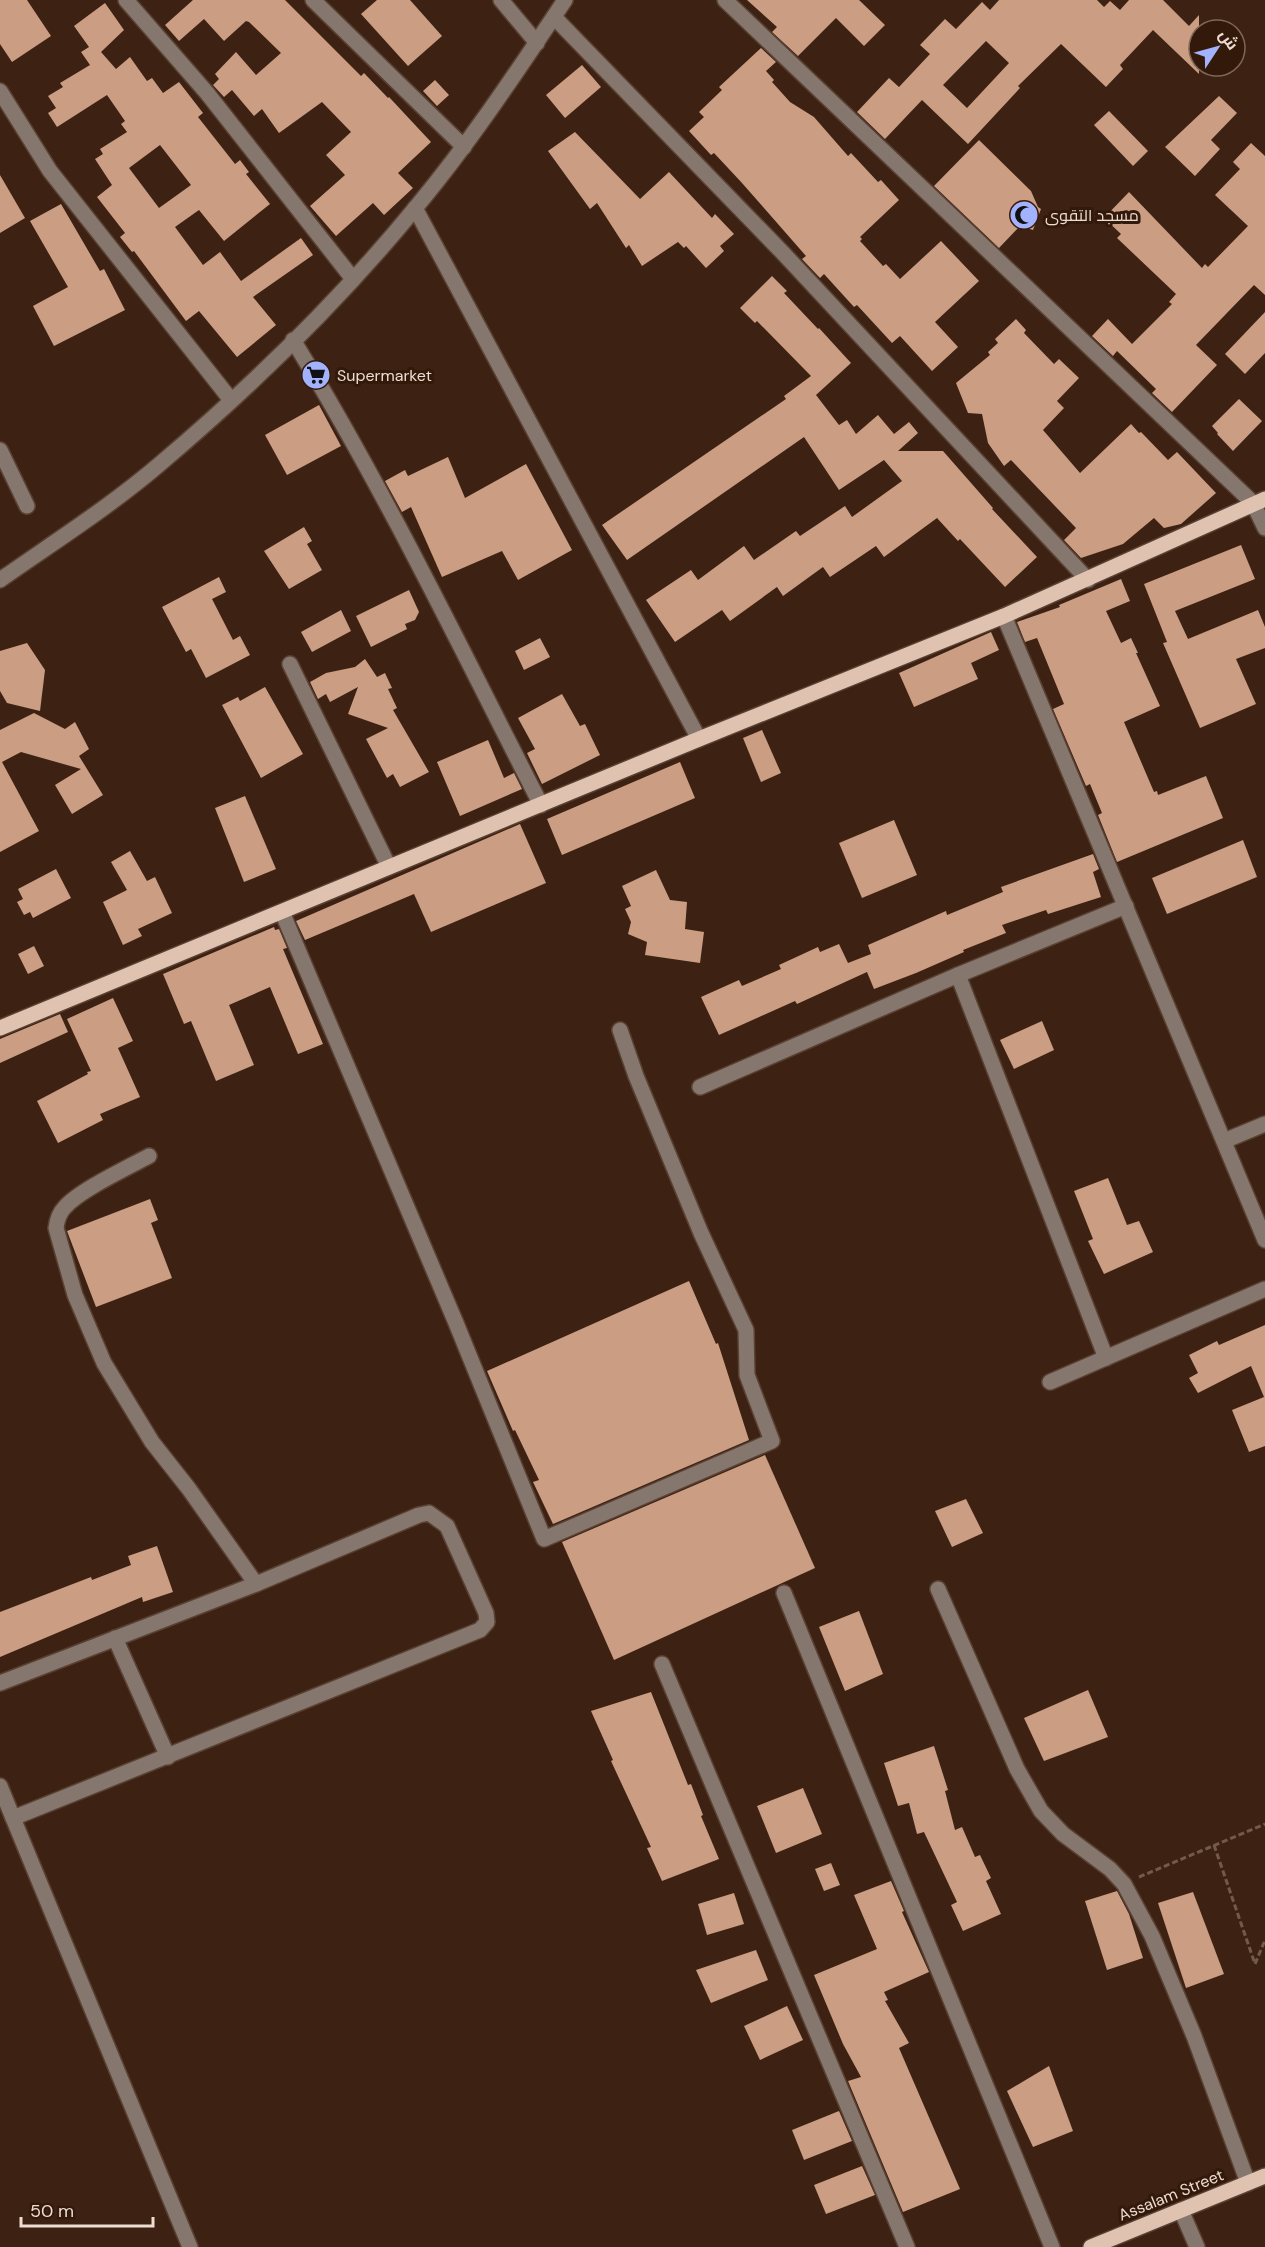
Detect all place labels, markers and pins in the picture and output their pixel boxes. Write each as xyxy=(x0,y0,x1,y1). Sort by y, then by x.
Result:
mosque icon: مسجد التقوى xyxy=(1008,199,1040,231)
place label: مسجد التقوى xyxy=(1045,205,1139,226)
supermarket icon: Supermarket xyxy=(300,359,332,391)
place label: Supermarket xyxy=(337,365,432,386)

